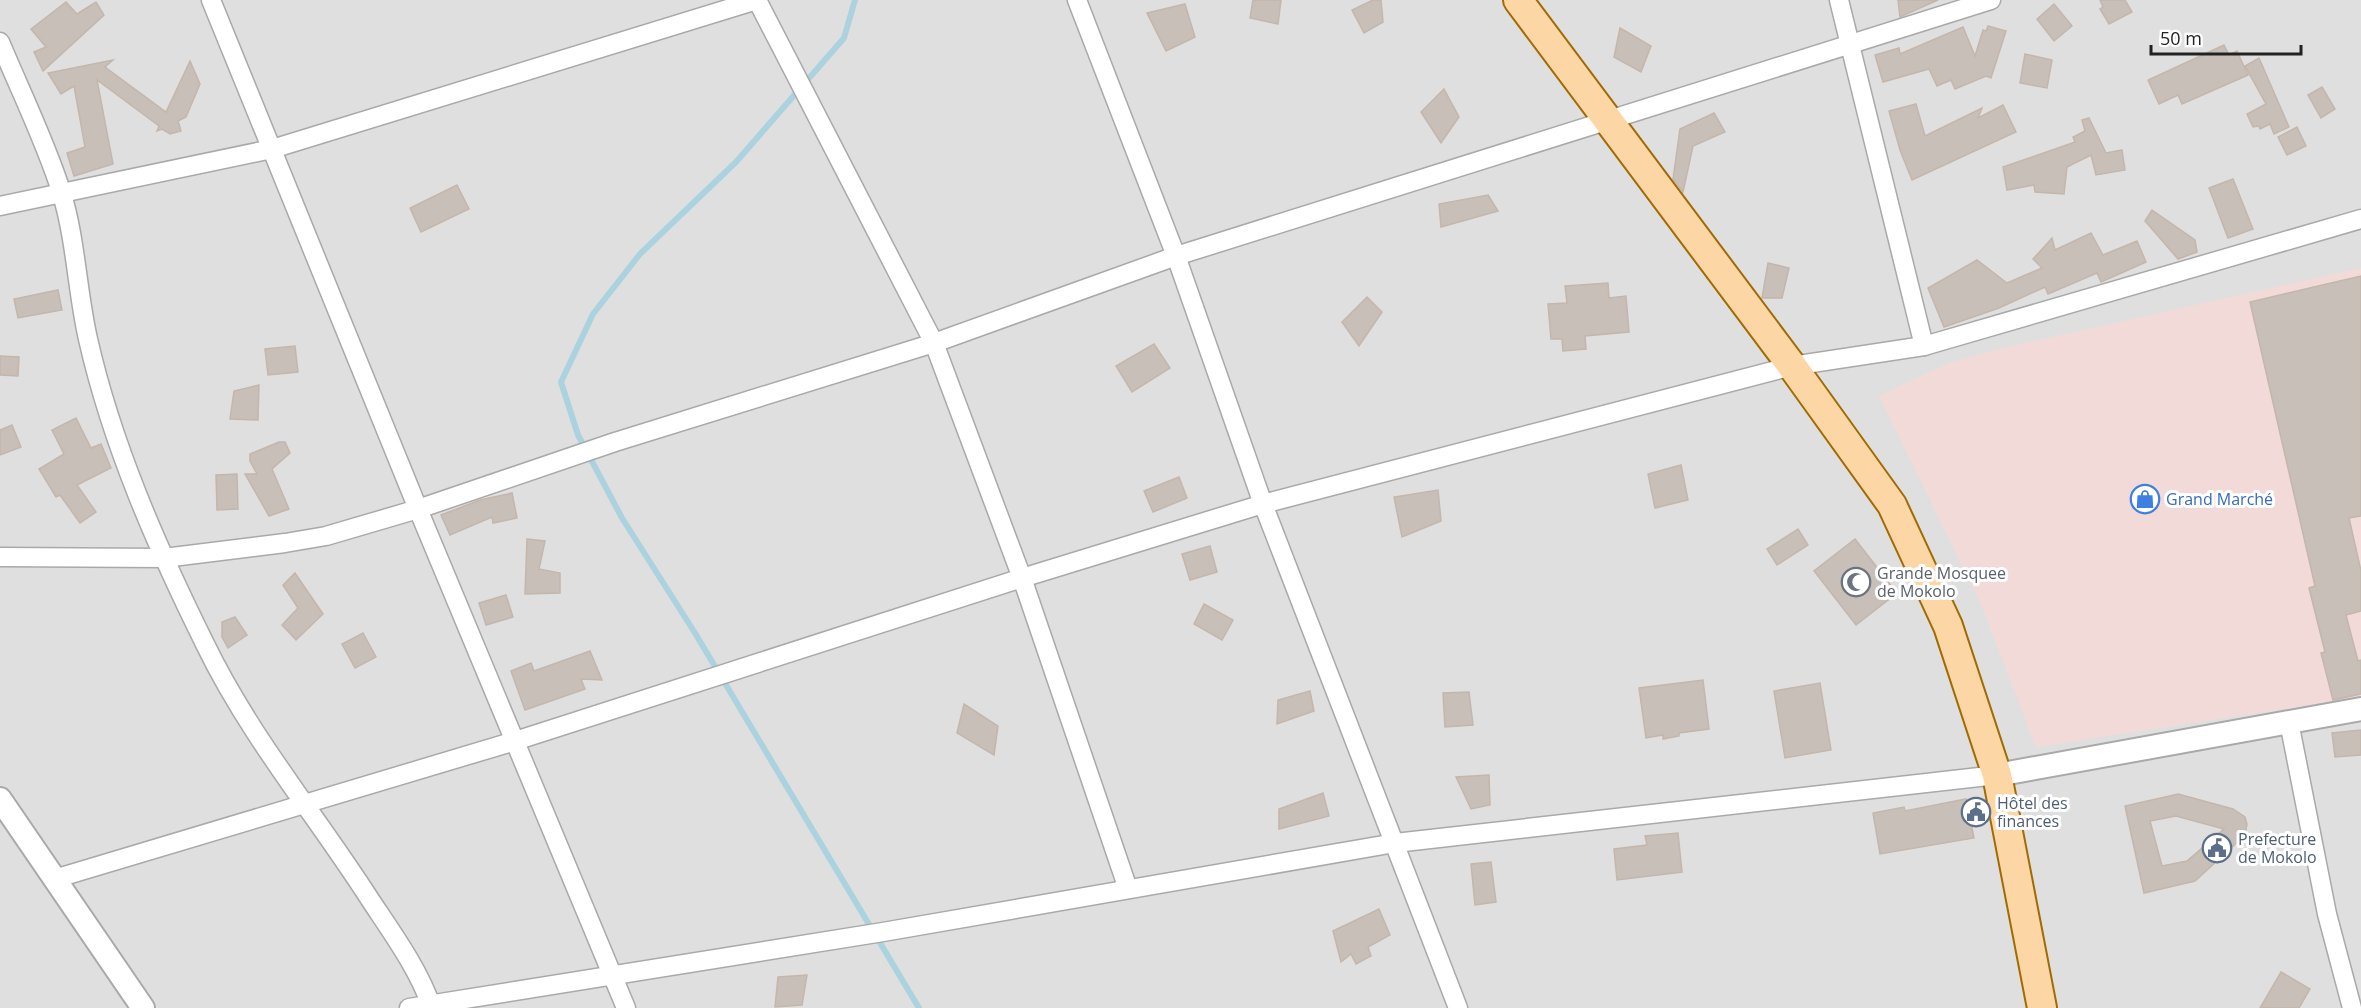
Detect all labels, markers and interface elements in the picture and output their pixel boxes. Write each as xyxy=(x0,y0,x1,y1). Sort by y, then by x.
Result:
scale bar xyxy=(2151,18,2301,56)
text: 50 m xyxy=(2160,26,2202,50)
shop icon: Grand Marché xyxy=(2129,483,2161,515)
place label: Grand Marché xyxy=(2166,488,2273,510)
place label: Grande Mosquee de Mokolo xyxy=(1877,562,2006,602)
mosque icon: Grande Mosquee de Mokolo xyxy=(1840,566,1872,598)
place label: Hôtel des finances xyxy=(1997,792,2068,832)
public building icon: Hôtel des finances xyxy=(1960,796,1992,828)
place label: Prefecture de Mokolo xyxy=(2238,828,2317,868)
public building icon: Prefecture de Mokolo xyxy=(2201,832,2233,864)

